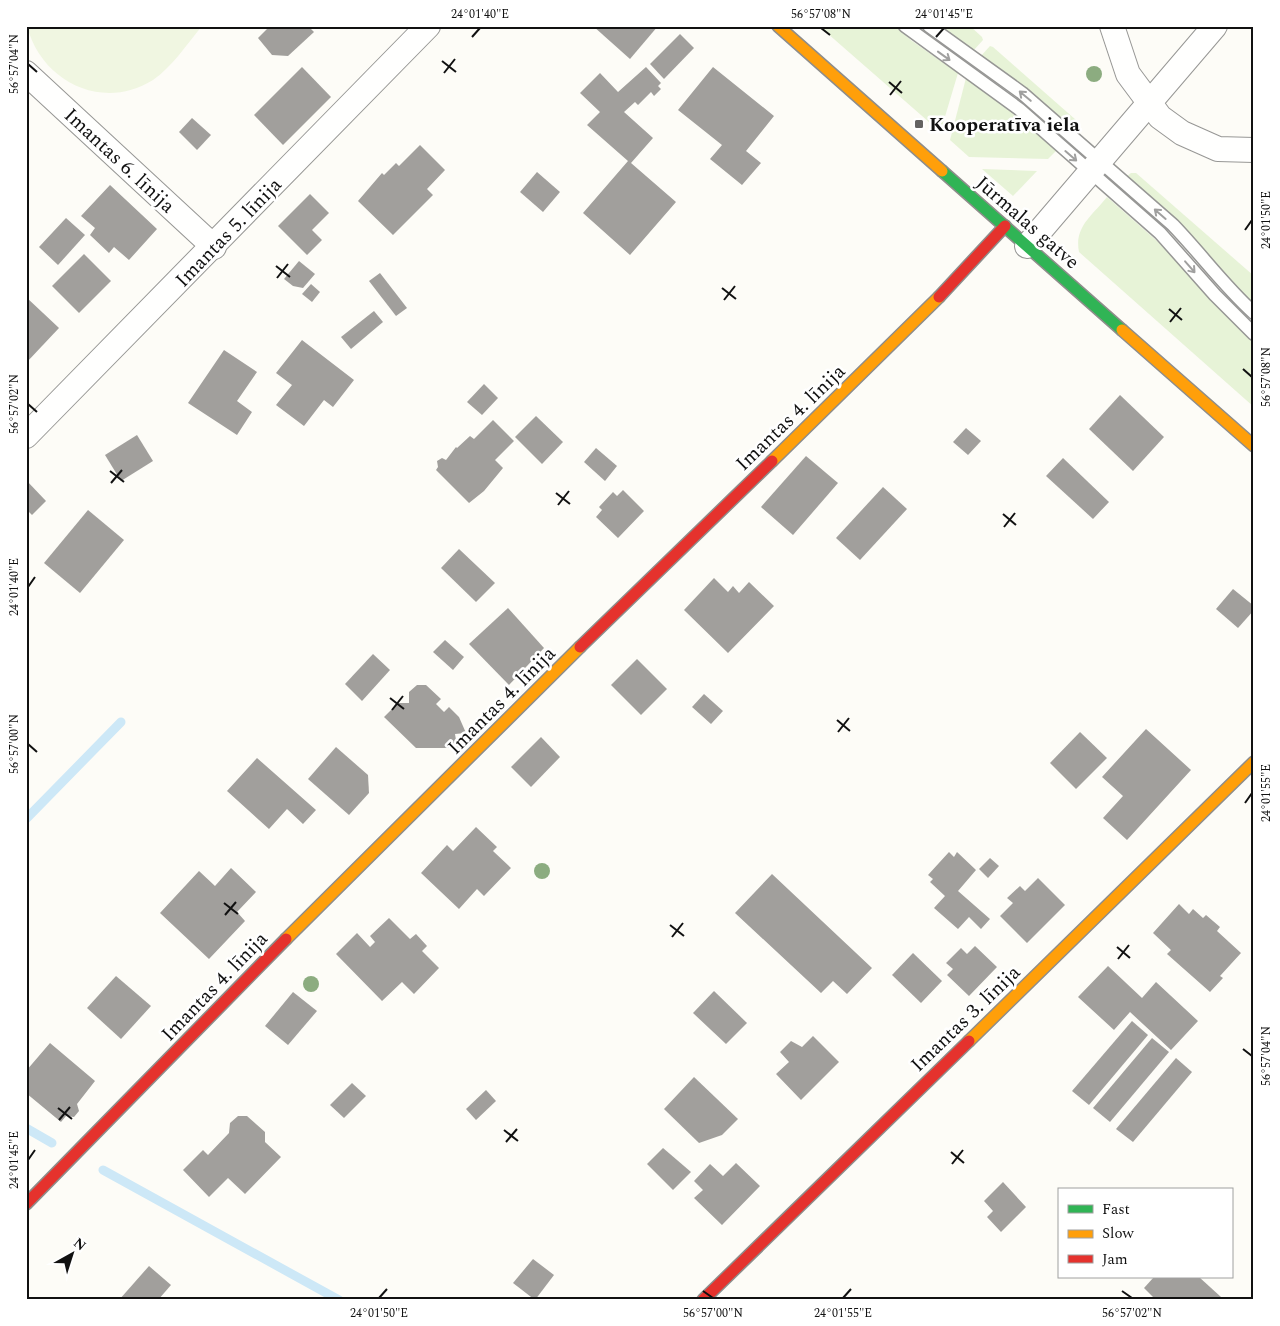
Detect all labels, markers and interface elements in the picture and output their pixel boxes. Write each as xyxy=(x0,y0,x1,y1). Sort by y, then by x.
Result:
text: 24°01'40"E xyxy=(451,5,509,24)
text: 56°57'08"N xyxy=(791,5,851,24)
text: 24°01'45"E xyxy=(915,5,973,24)
text: 56°57'04"N xyxy=(5,34,24,94)
one-way arrow xyxy=(937,51,951,61)
one-way arrow xyxy=(1019,90,1032,101)
street label: Imantas 6. līnija xyxy=(57,101,182,221)
place label: Kooperatīva iela xyxy=(929,110,1081,140)
marker: Kooperatīva iela xyxy=(913,118,925,130)
one-way arrow xyxy=(1065,150,1078,162)
street label: Jūrmalas gatve xyxy=(969,169,1086,277)
street label: Imantas 5. līnija xyxy=(168,171,289,294)
text: 24°01'50"E xyxy=(1257,191,1276,249)
one-way arrow xyxy=(1154,208,1167,220)
one-way arrow xyxy=(1184,260,1195,273)
text: 56°57'08"N xyxy=(1257,347,1276,407)
street label: Imantas 4. līnija xyxy=(729,357,853,478)
text: 56°57'02"N xyxy=(5,374,24,434)
text: 24°01'40"E xyxy=(5,558,24,616)
street label: Imantas 4. līnija xyxy=(441,639,563,762)
text: 56°57'00"N xyxy=(5,714,24,774)
text: 24°01'55"E xyxy=(1257,764,1276,822)
street label: Imantas 4. līnija xyxy=(154,925,275,1048)
street label: Imantas 3. līnija xyxy=(904,958,1028,1079)
text: 56°57'04"N xyxy=(1257,1026,1276,1086)
text: 24°01'45"E xyxy=(5,1131,24,1189)
legend xyxy=(1058,1188,1232,1278)
text: Fast xyxy=(1102,1198,1130,1221)
text: Slow xyxy=(1102,1222,1134,1245)
north arrow xyxy=(48,1228,98,1278)
text: N xyxy=(69,1233,91,1256)
text: Jam xyxy=(1102,1248,1128,1271)
text: 24°01'50"E xyxy=(350,1304,408,1323)
text: 56°57'00"N xyxy=(683,1304,743,1323)
text: 24°01'55"E xyxy=(814,1304,872,1323)
text: 56°57'02"N xyxy=(1102,1304,1162,1323)

